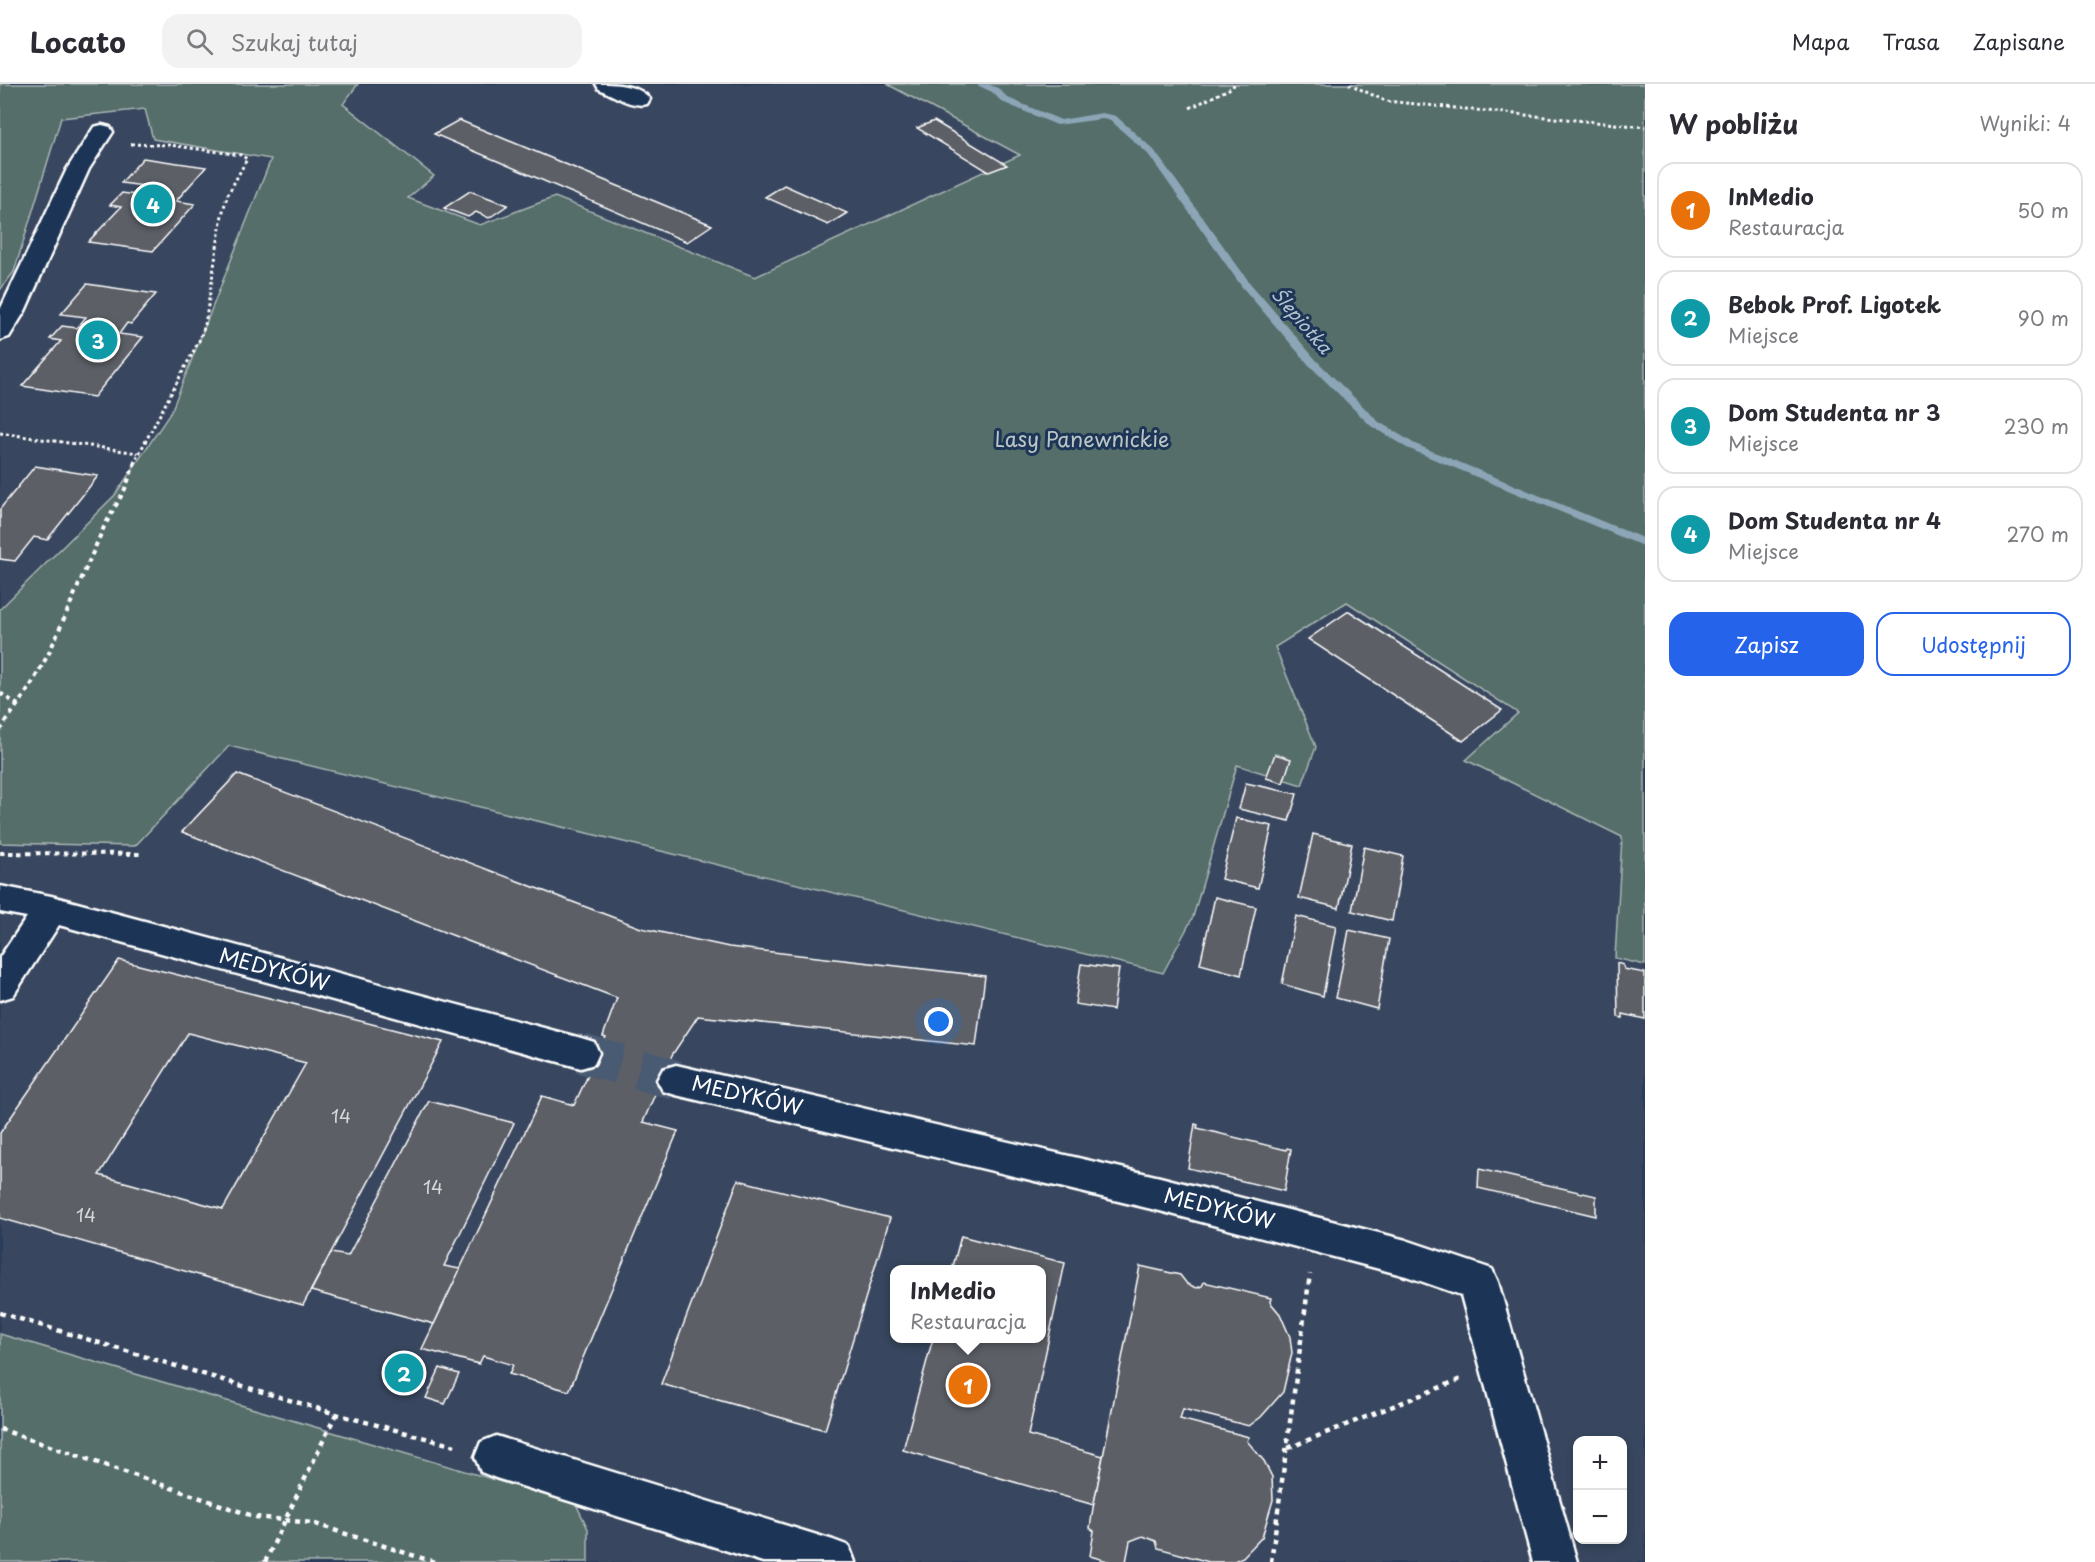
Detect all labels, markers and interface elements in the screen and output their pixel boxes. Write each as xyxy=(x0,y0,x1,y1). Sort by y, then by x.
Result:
search box xyxy=(162,14,582,68)
text: Locato xyxy=(30,20,126,63)
icon: search xyxy=(183,25,216,58)
text: Szukaj tutaj xyxy=(231,25,358,58)
text: Mapa xyxy=(1792,25,1849,57)
text: Trasa xyxy=(1882,25,1939,57)
text: Zapisane xyxy=(1972,25,2065,57)
text: W pobliżu xyxy=(1669,104,1798,143)
text: Wyniki: 4 xyxy=(1979,108,2071,138)
text: InMedio xyxy=(1728,179,1814,212)
pin: 4 xyxy=(134,182,172,226)
text: 1 xyxy=(1686,195,1695,225)
text: 50 m xyxy=(2017,195,2069,225)
text: Restauracja xyxy=(1728,212,1844,242)
water label: Ślepiotka xyxy=(1266,281,1339,360)
text: Bebok Prof. Ligotek xyxy=(1728,287,1941,320)
text: 2 xyxy=(1683,303,1698,333)
text: 90 m xyxy=(2018,303,2069,333)
pin: 3 xyxy=(78,318,118,362)
text: Miejsce xyxy=(1728,320,1799,350)
text: Dom Studenta nr 3 xyxy=(1728,395,1940,428)
text: 3 xyxy=(1684,411,1697,441)
text: 230 m xyxy=(2004,411,2069,441)
park label: Lasy Panewnickie xyxy=(995,422,1169,454)
text: Miejsce xyxy=(1728,428,1799,458)
text: Dom Studenta nr 4 xyxy=(1728,503,1941,536)
text: 4 xyxy=(1684,519,1697,549)
text: 270 m xyxy=(2006,519,2069,549)
text: Miejsce xyxy=(1728,536,1799,566)
button: Zapisz xyxy=(1669,612,1864,676)
button: Udostępnij xyxy=(1876,612,2071,676)
street label: MEDYKÓW xyxy=(216,938,334,998)
your location xyxy=(924,1007,953,1036)
street label: MEDYKÓW xyxy=(689,1066,806,1122)
house number: 14 xyxy=(331,1102,351,1129)
house number: 14 xyxy=(423,1173,443,1200)
street label: MEDYKÓW xyxy=(1161,1178,1279,1236)
house number: 14 xyxy=(76,1201,96,1228)
popup xyxy=(890,1265,1046,1343)
text: InMedio xyxy=(910,1273,996,1306)
text: Restauracja xyxy=(910,1306,1026,1336)
pin: 2 xyxy=(384,1350,424,1396)
pin: 1 xyxy=(948,1362,988,1408)
map controls xyxy=(1573,1436,1627,1544)
button: + xyxy=(1573,1436,1627,1490)
button: − xyxy=(1573,1490,1627,1544)

